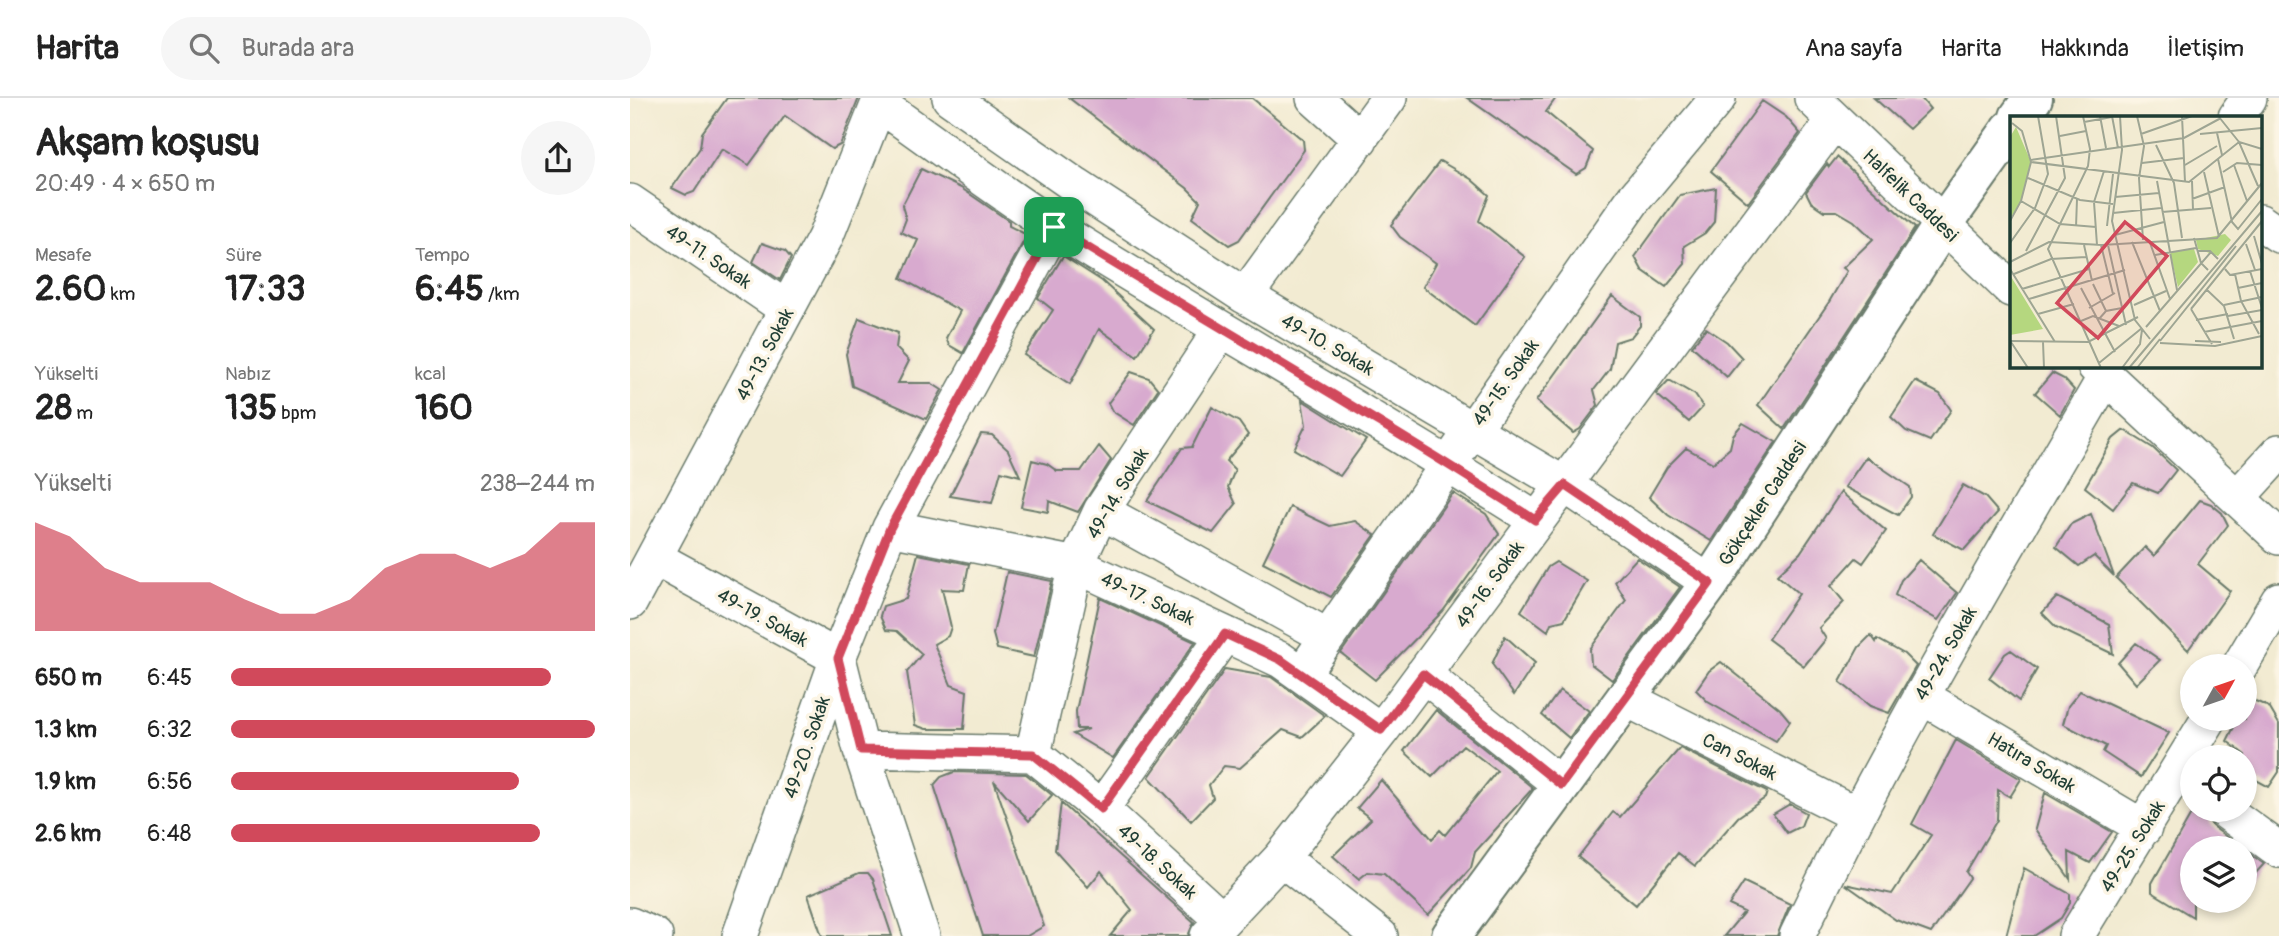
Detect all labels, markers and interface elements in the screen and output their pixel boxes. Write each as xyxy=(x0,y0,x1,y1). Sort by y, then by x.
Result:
search box xyxy=(161,17,651,80)
text: Harita xyxy=(35,28,119,69)
icon: search xyxy=(185,29,223,67)
text: Burada ara xyxy=(241,32,354,64)
text: Ana sayfa xyxy=(1805,34,1902,63)
text: Harita xyxy=(1940,34,2002,63)
text: Hakkında xyxy=(2040,34,2129,63)
text: İletişim xyxy=(2167,34,2244,63)
inset map xyxy=(2010,116,2262,368)
text: Akşam koşusu xyxy=(35,119,260,167)
button: share xyxy=(521,121,595,195)
street label: Halfelik Caddesi xyxy=(1857,144,1963,247)
text: 20:49 · 4 × 650 m xyxy=(35,169,215,198)
pin xyxy=(1024,197,1084,257)
icon: arrive xyxy=(1035,208,1073,246)
street label: 49-11. Sokak xyxy=(661,219,756,294)
text: Mesafe xyxy=(35,243,91,267)
text: Süre xyxy=(225,243,262,267)
text: Tempo xyxy=(415,243,470,267)
text: 2.60 xyxy=(35,267,107,311)
text: 17:33 xyxy=(225,267,306,311)
text: 6:45 xyxy=(415,267,484,311)
text: km xyxy=(107,282,135,306)
text: /km xyxy=(484,282,520,306)
street label: 49-13. Sokak xyxy=(731,304,799,405)
street label: 49-10. Sokak xyxy=(1277,309,1378,381)
street label: 49-15. Sokak xyxy=(1467,334,1545,431)
text: Yükselti xyxy=(35,362,98,386)
text: Nabız xyxy=(225,362,271,386)
text: kcal xyxy=(415,362,446,386)
text: 28 xyxy=(35,386,72,430)
text: 135 xyxy=(225,386,277,430)
text: 160 xyxy=(415,386,473,430)
text: m xyxy=(72,401,93,425)
text: bpm xyxy=(277,401,316,425)
street label: Gökçekler Caddesi xyxy=(1713,436,1812,571)
street label: 49-14. Sokak xyxy=(1081,444,1154,543)
text: Yükselti xyxy=(35,469,112,498)
text: 238–244 m xyxy=(480,469,595,498)
street label: 49-16. Sokak xyxy=(1450,536,1529,633)
street label: 49-17. Sokak xyxy=(1097,567,1198,631)
street label: 49-19. Sokak xyxy=(713,583,812,653)
street label: 49-24. Sokak xyxy=(1909,602,1982,705)
north arrow xyxy=(2180,654,2258,732)
map controls xyxy=(2180,654,2257,913)
text: 650 m xyxy=(35,663,102,692)
text: 6:45 xyxy=(147,663,192,692)
street label: 49-20. Sokak xyxy=(778,693,836,802)
text: 1.3 km xyxy=(35,715,97,744)
text: 6:32 xyxy=(147,715,192,744)
street label: Hatıra Sokak xyxy=(1983,727,2080,799)
street label: Can Sokak xyxy=(1698,728,1781,786)
button: locate xyxy=(2180,745,2257,822)
text: 1.9 km xyxy=(35,767,96,796)
text: 6:56 xyxy=(147,767,192,796)
street label: 49-25. Sokak xyxy=(2095,796,2171,897)
text: 2.6 km xyxy=(35,819,101,848)
text: 6:48 xyxy=(147,819,191,848)
street label: 49-18. Sokak xyxy=(1113,819,1202,905)
button: layers xyxy=(2180,836,2257,913)

